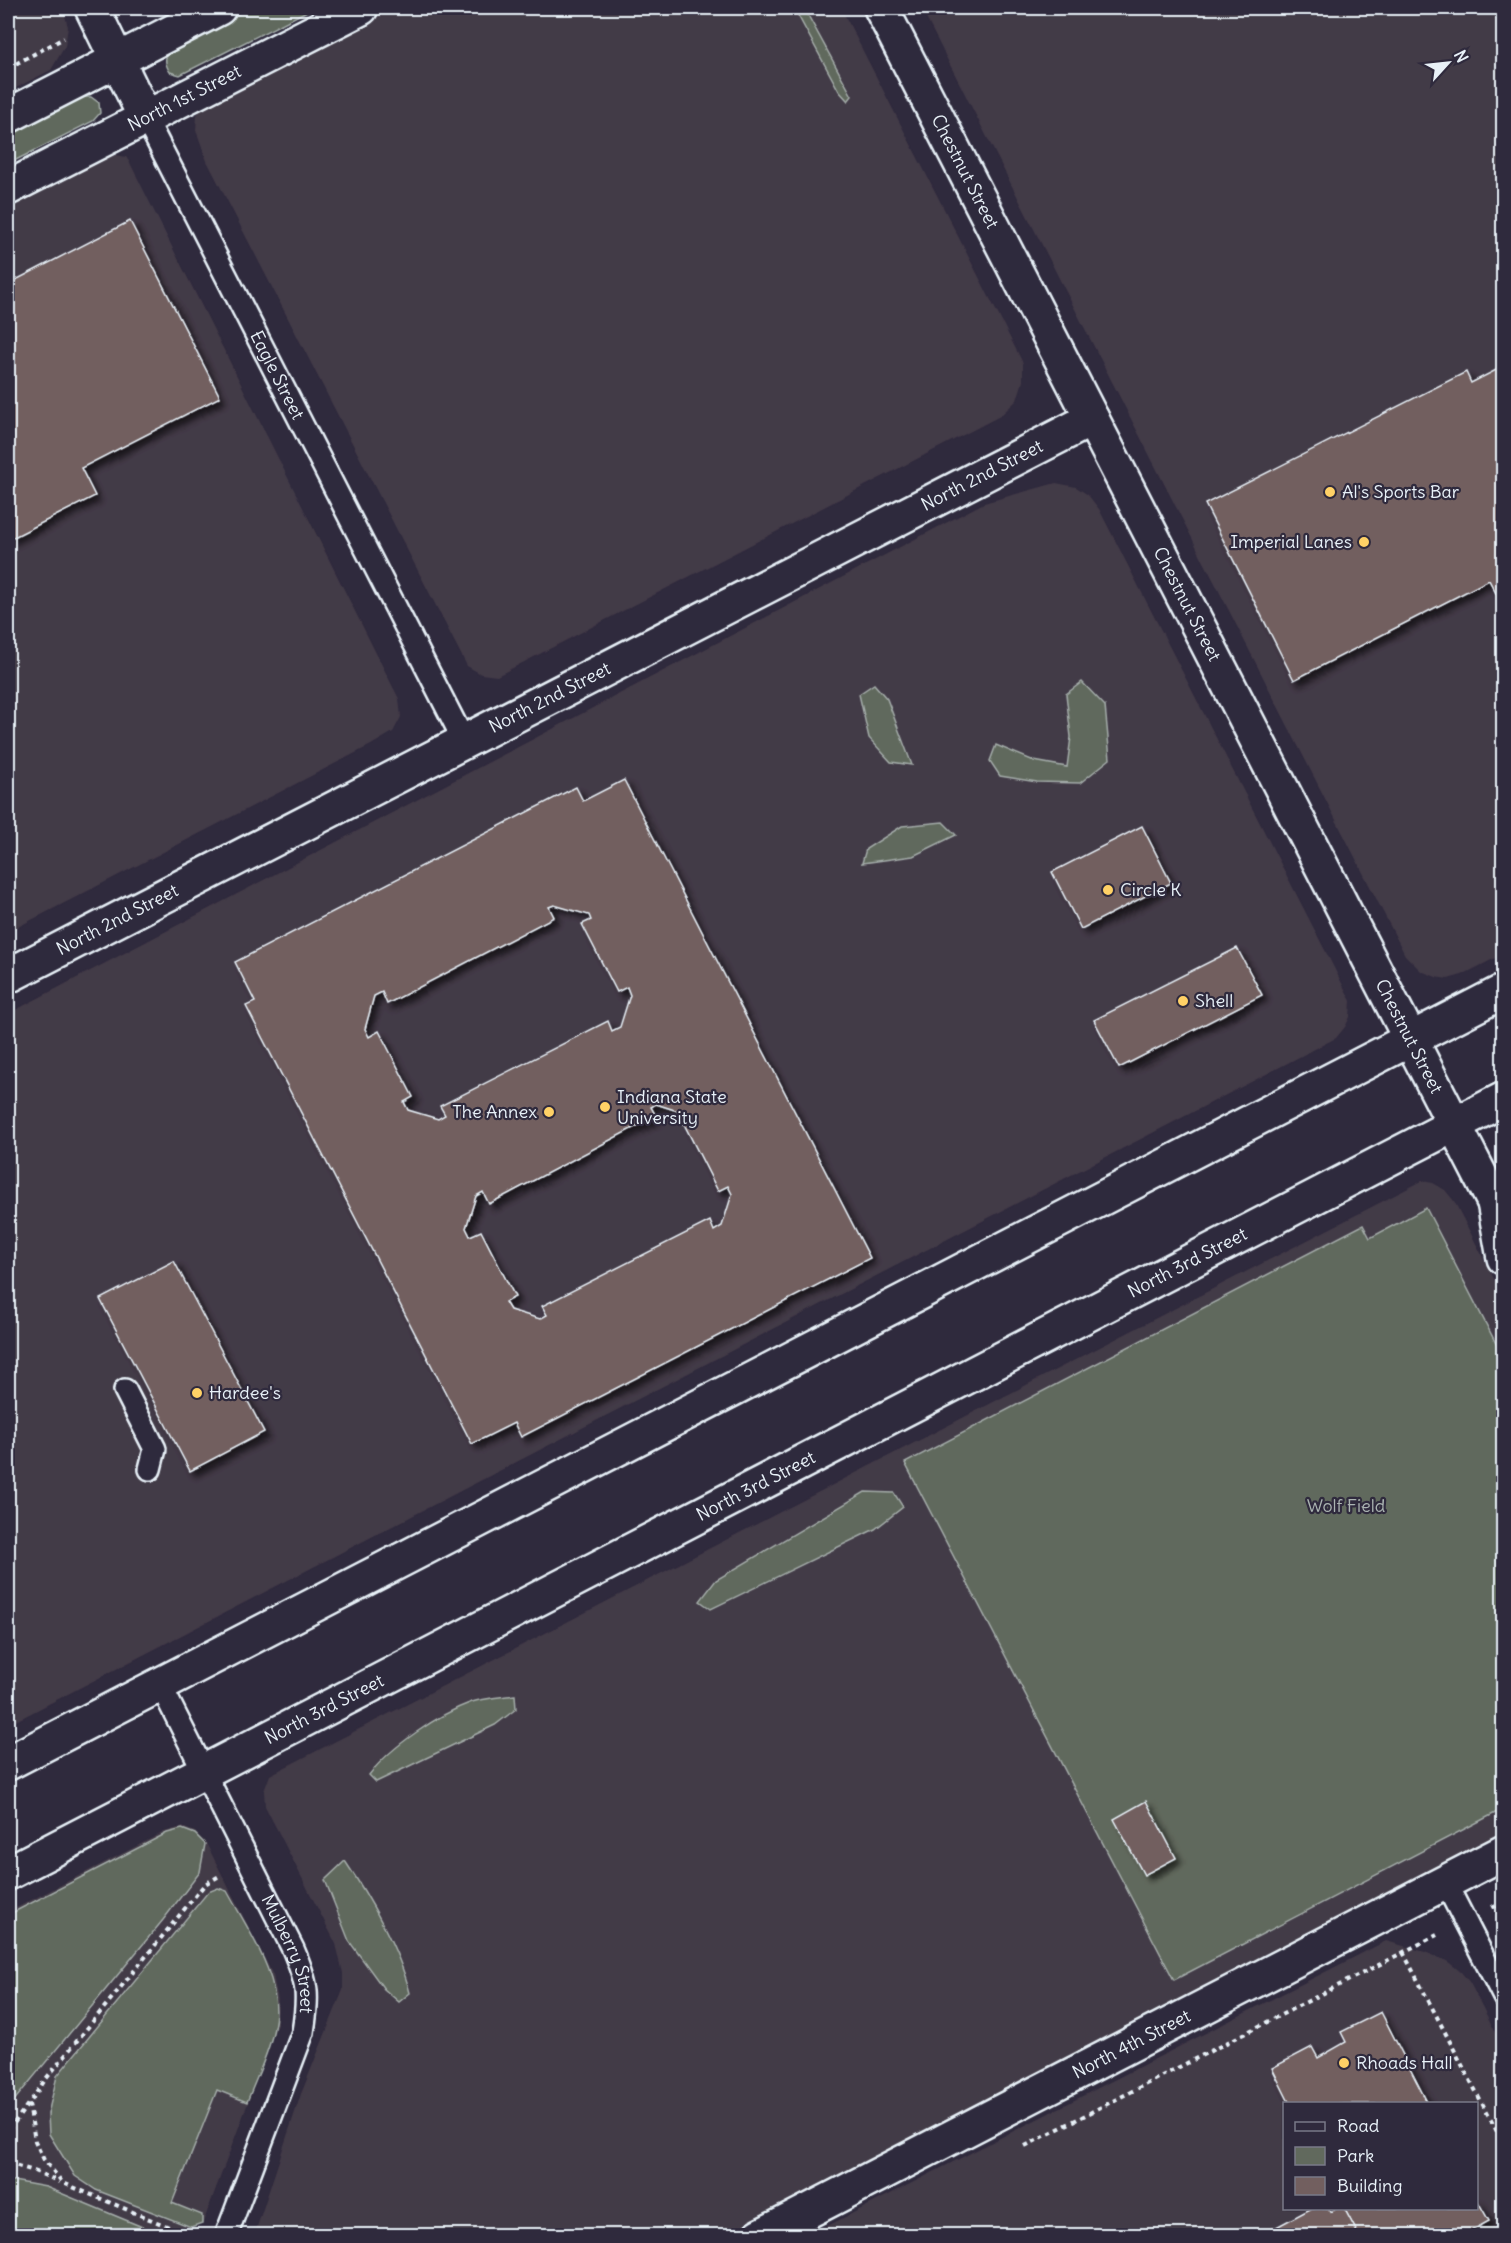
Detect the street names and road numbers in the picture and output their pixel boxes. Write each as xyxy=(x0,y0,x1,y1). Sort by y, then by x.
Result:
street label: North 1st Street xyxy=(124,59,245,136)
street label: Chestnut Street xyxy=(927,110,1004,233)
street label: Eagle Street xyxy=(245,327,310,423)
street label: North 2nd Street xyxy=(917,434,1046,516)
street label: Chestnut Street xyxy=(1149,543,1226,665)
street label: North 2nd Street xyxy=(485,656,614,738)
street label: North 2nd Street xyxy=(52,879,182,960)
street label: Chestnut Street xyxy=(1371,975,1448,1097)
street label: North 3rd Street xyxy=(1124,1222,1251,1303)
street label: North 3rd Street xyxy=(692,1445,819,1526)
street label: North 3rd Street xyxy=(261,1669,387,1749)
street label: Mulberry Street xyxy=(256,1890,319,2014)
street label: North 4th Street xyxy=(1068,2004,1194,2084)

